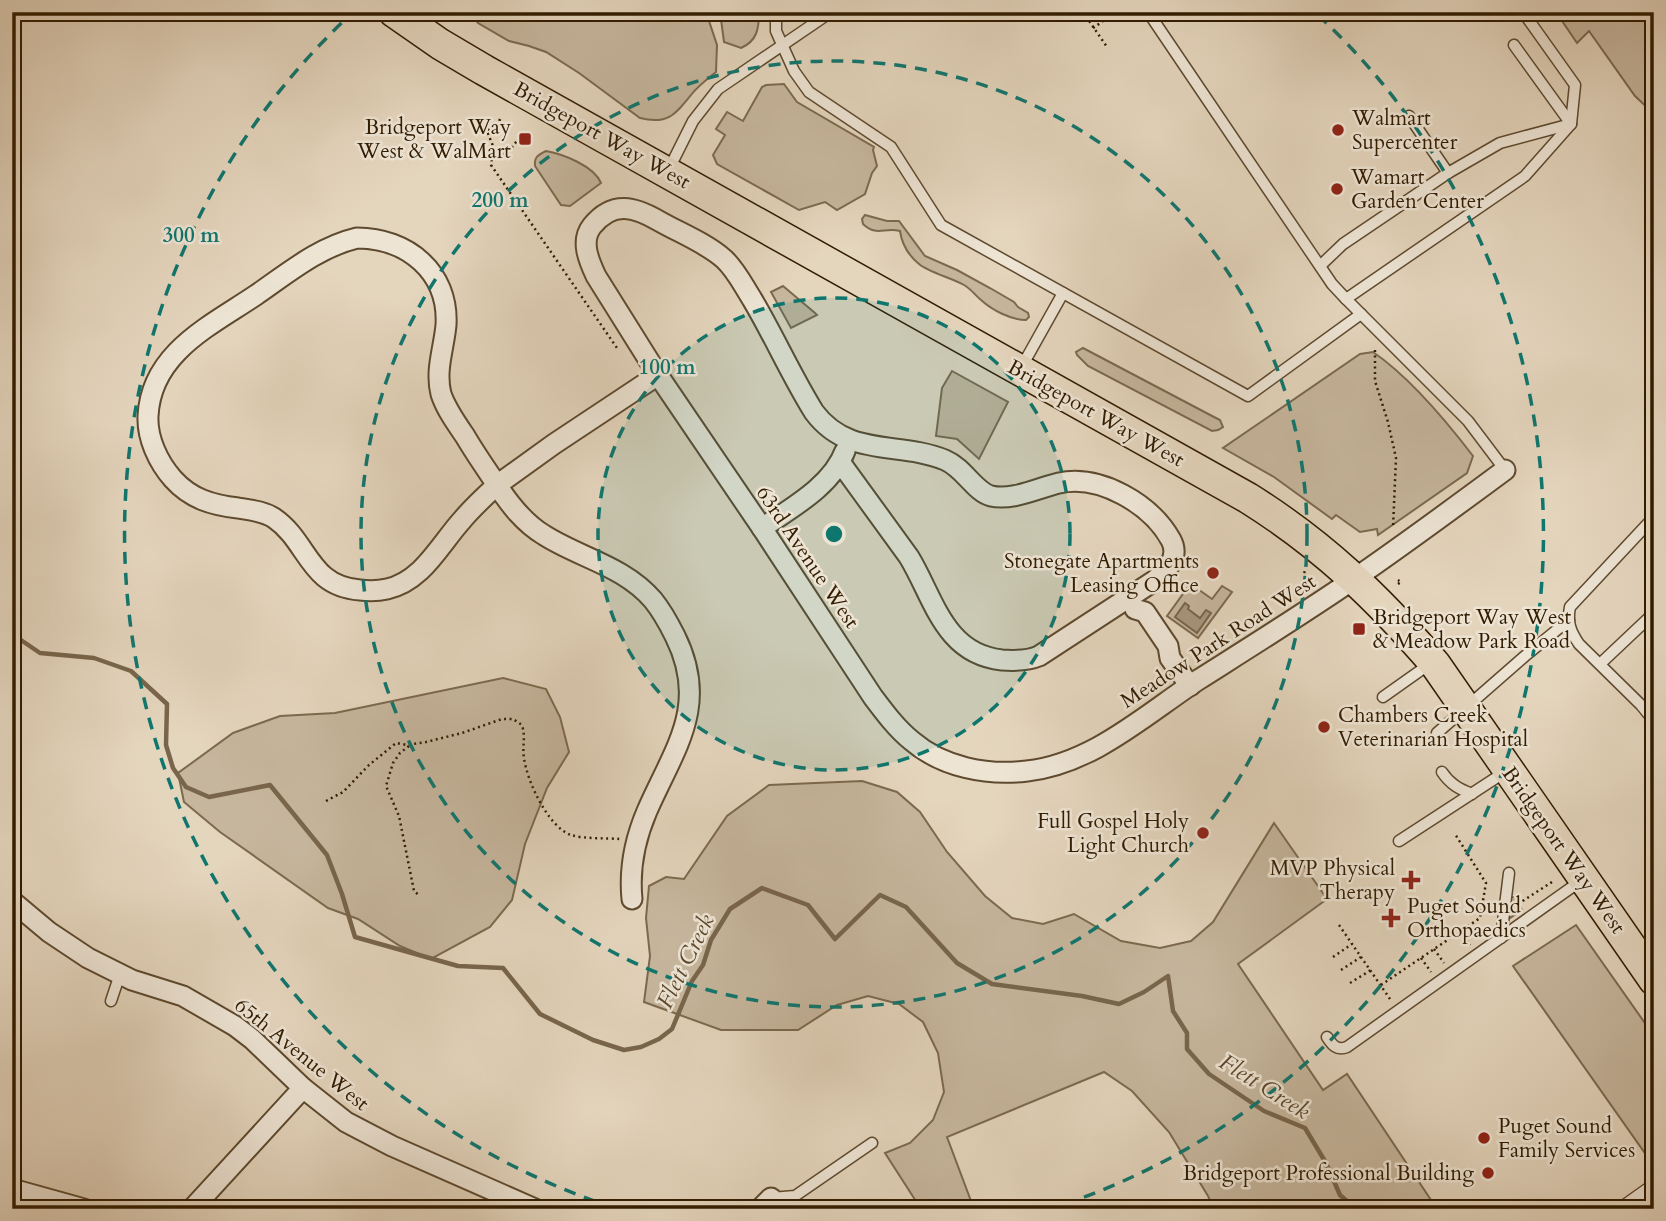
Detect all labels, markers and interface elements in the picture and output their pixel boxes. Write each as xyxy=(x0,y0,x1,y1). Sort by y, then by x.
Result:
street label: Bridgeport Way West xyxy=(508,75,696,196)
place label: Walmart Supercenter xyxy=(1351,104,1458,157)
place label: Bridgeport Way West & WalMart xyxy=(356,113,511,166)
marker: Walmart Supercenter xyxy=(1330,122,1346,138)
marker: Bridgeport Way West & WalMart xyxy=(517,131,533,147)
place label: Wamart Garden Center xyxy=(1350,163,1484,216)
marker: Wamart Garden Center xyxy=(1329,181,1345,197)
text: 200 m xyxy=(471,186,529,215)
text: 300 m xyxy=(162,221,220,250)
text: 100 m xyxy=(638,353,696,382)
street label: Bridgeport Way West xyxy=(1002,353,1190,474)
street label: 63rd Avenue West xyxy=(749,480,866,635)
centre of rings xyxy=(822,522,846,546)
place label: Stonegate Apartments Leasing Office xyxy=(1004,547,1199,600)
marker: Stonegate Apartments Leasing Office xyxy=(1205,565,1221,581)
street label: Meadow Park Road West xyxy=(1115,567,1322,716)
place label: Bridgeport Way West & Meadow Park Road xyxy=(1373,603,1572,656)
marker: Bridgeport Way West & Meadow Park Road xyxy=(1351,621,1367,637)
place label: Chambers Creek Veterinarian Hospital xyxy=(1338,701,1528,754)
marker: Chambers Creek Veterinarian Hospital xyxy=(1316,719,1332,735)
street label: Bridgeport Way West xyxy=(1495,761,1633,940)
place label: Full Gospel Holy Light Church xyxy=(1037,807,1189,860)
marker: Full Gospel Holy Light Church xyxy=(1195,825,1211,841)
place label: MVP Physical Therapy xyxy=(1270,854,1395,907)
marker: MVP Physical Therapy xyxy=(1401,870,1421,890)
place label: Puget Sound Orthopaedics xyxy=(1407,892,1526,945)
water label: Flett Creek xyxy=(649,908,722,1014)
marker: Puget Sound Orthopaedics xyxy=(1381,908,1401,928)
street label: 65th Avenue West xyxy=(228,991,375,1118)
water label: Flett Creek xyxy=(1214,1046,1316,1127)
place label: Puget Sound Family Services xyxy=(1498,1112,1635,1165)
marker: Puget Sound Family Services xyxy=(1476,1130,1492,1146)
place label: Bridgeport Professional Building xyxy=(1183,1159,1474,1188)
marker: Bridgeport Professional Building xyxy=(1480,1165,1496,1181)

